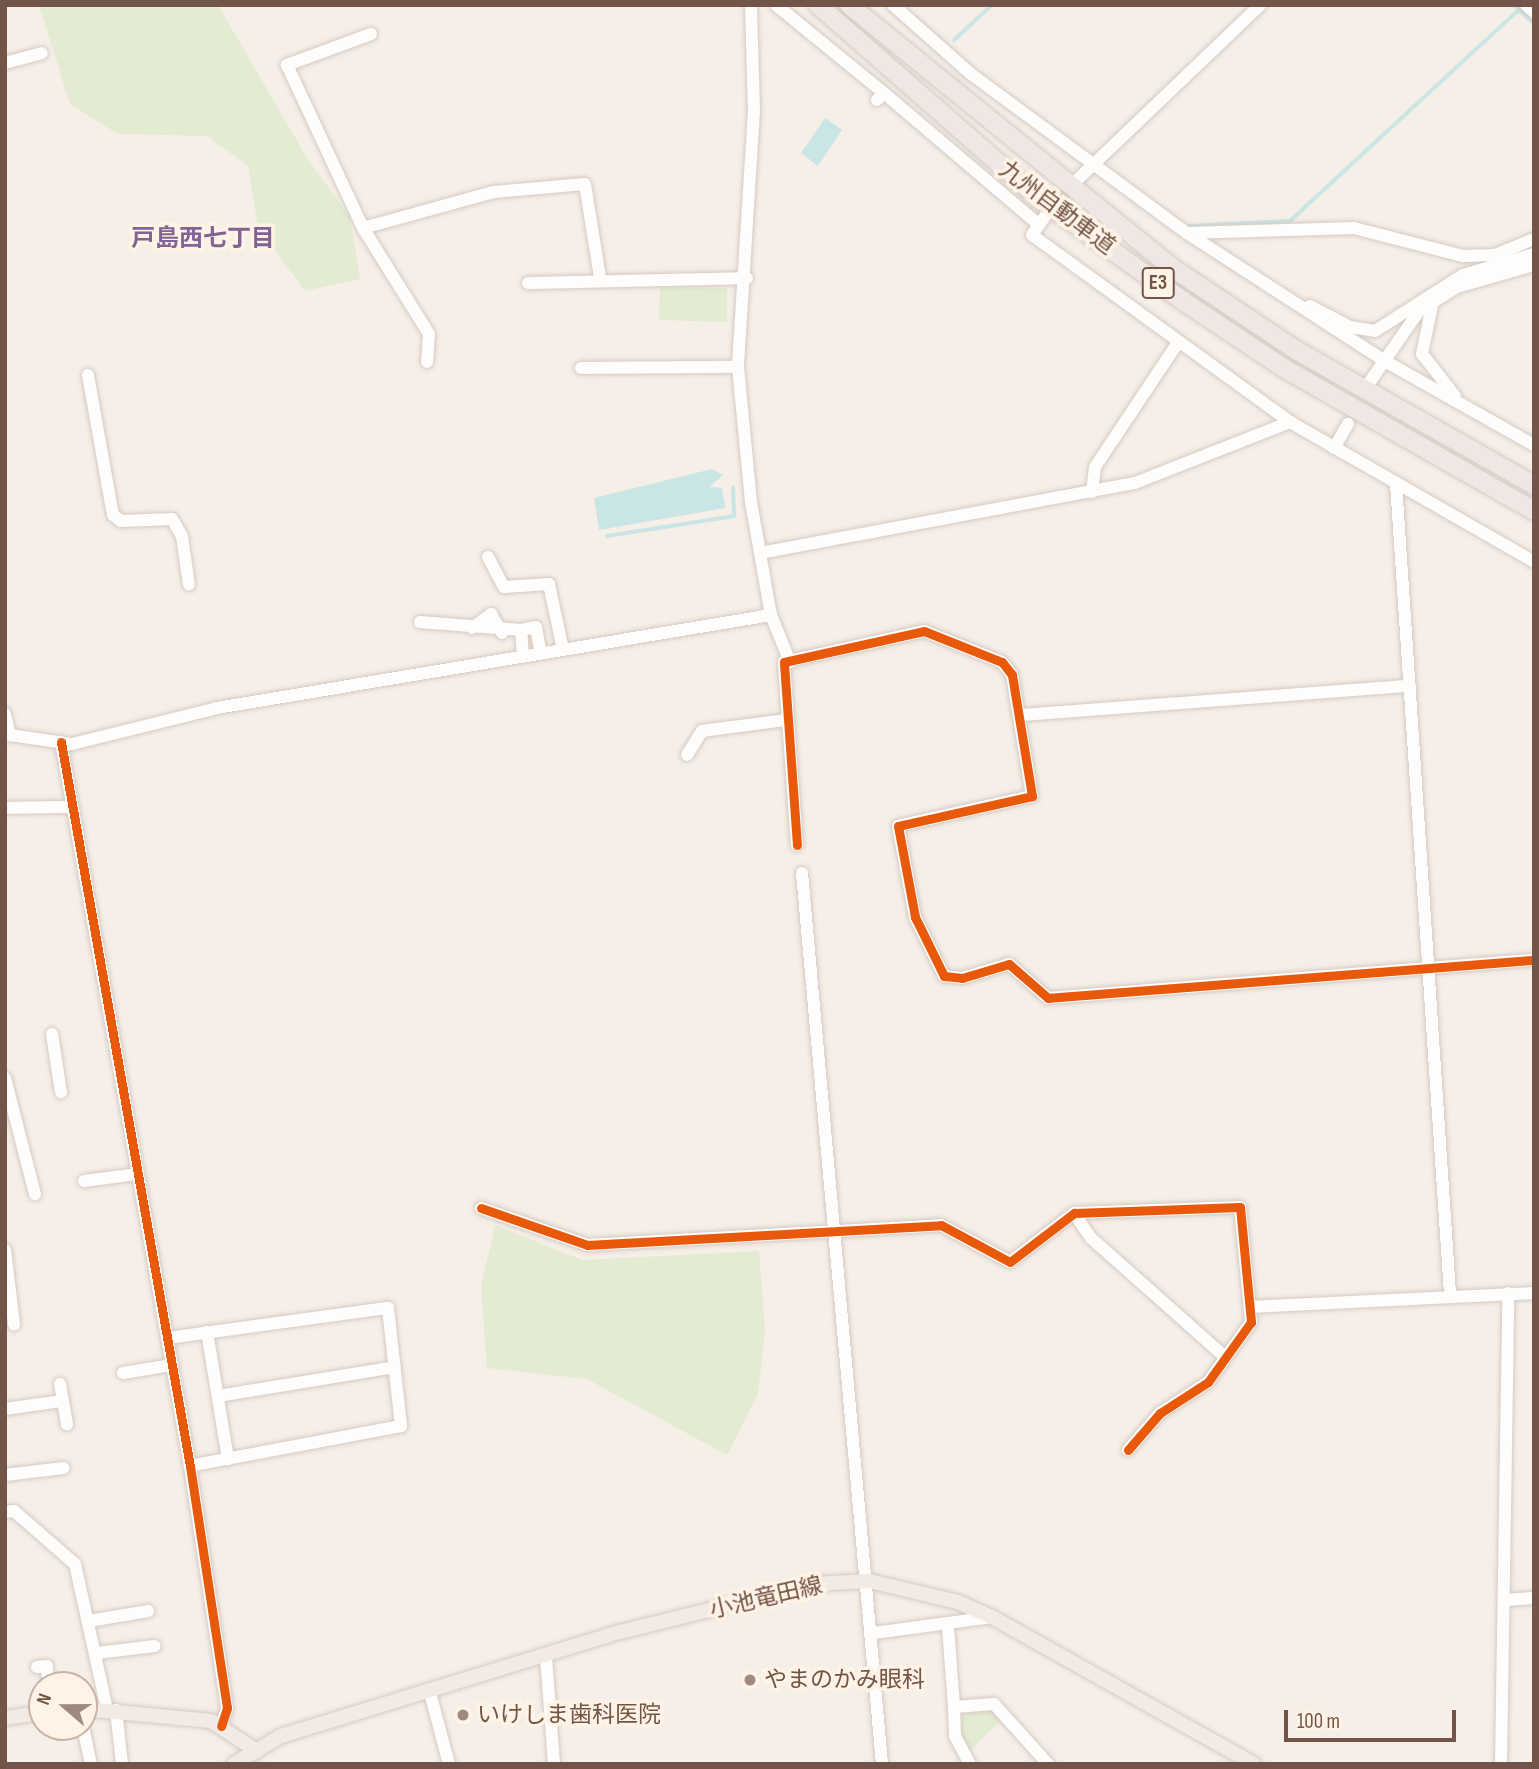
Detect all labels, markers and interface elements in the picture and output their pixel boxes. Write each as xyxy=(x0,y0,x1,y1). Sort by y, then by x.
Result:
street label: 九州自動車道 xyxy=(994,155,1120,261)
district label: 戸島西七丁目 xyxy=(131,225,275,253)
road number: E3 xyxy=(1140,266,1176,300)
street label: 小池竜田線 xyxy=(707,1572,825,1624)
place label: やまのかみ眼科 xyxy=(764,1666,925,1694)
north arrow xyxy=(28,1671,98,1741)
marker: やまのかみ眼科 xyxy=(742,1672,758,1688)
text: N xyxy=(32,1691,57,1708)
scale bar xyxy=(1287,1696,1458,1740)
place label: いけしま歯科医院 xyxy=(477,1701,661,1729)
marker: いけしま歯科医院 xyxy=(455,1707,471,1723)
text: 100 m xyxy=(1297,1709,1340,1734)

